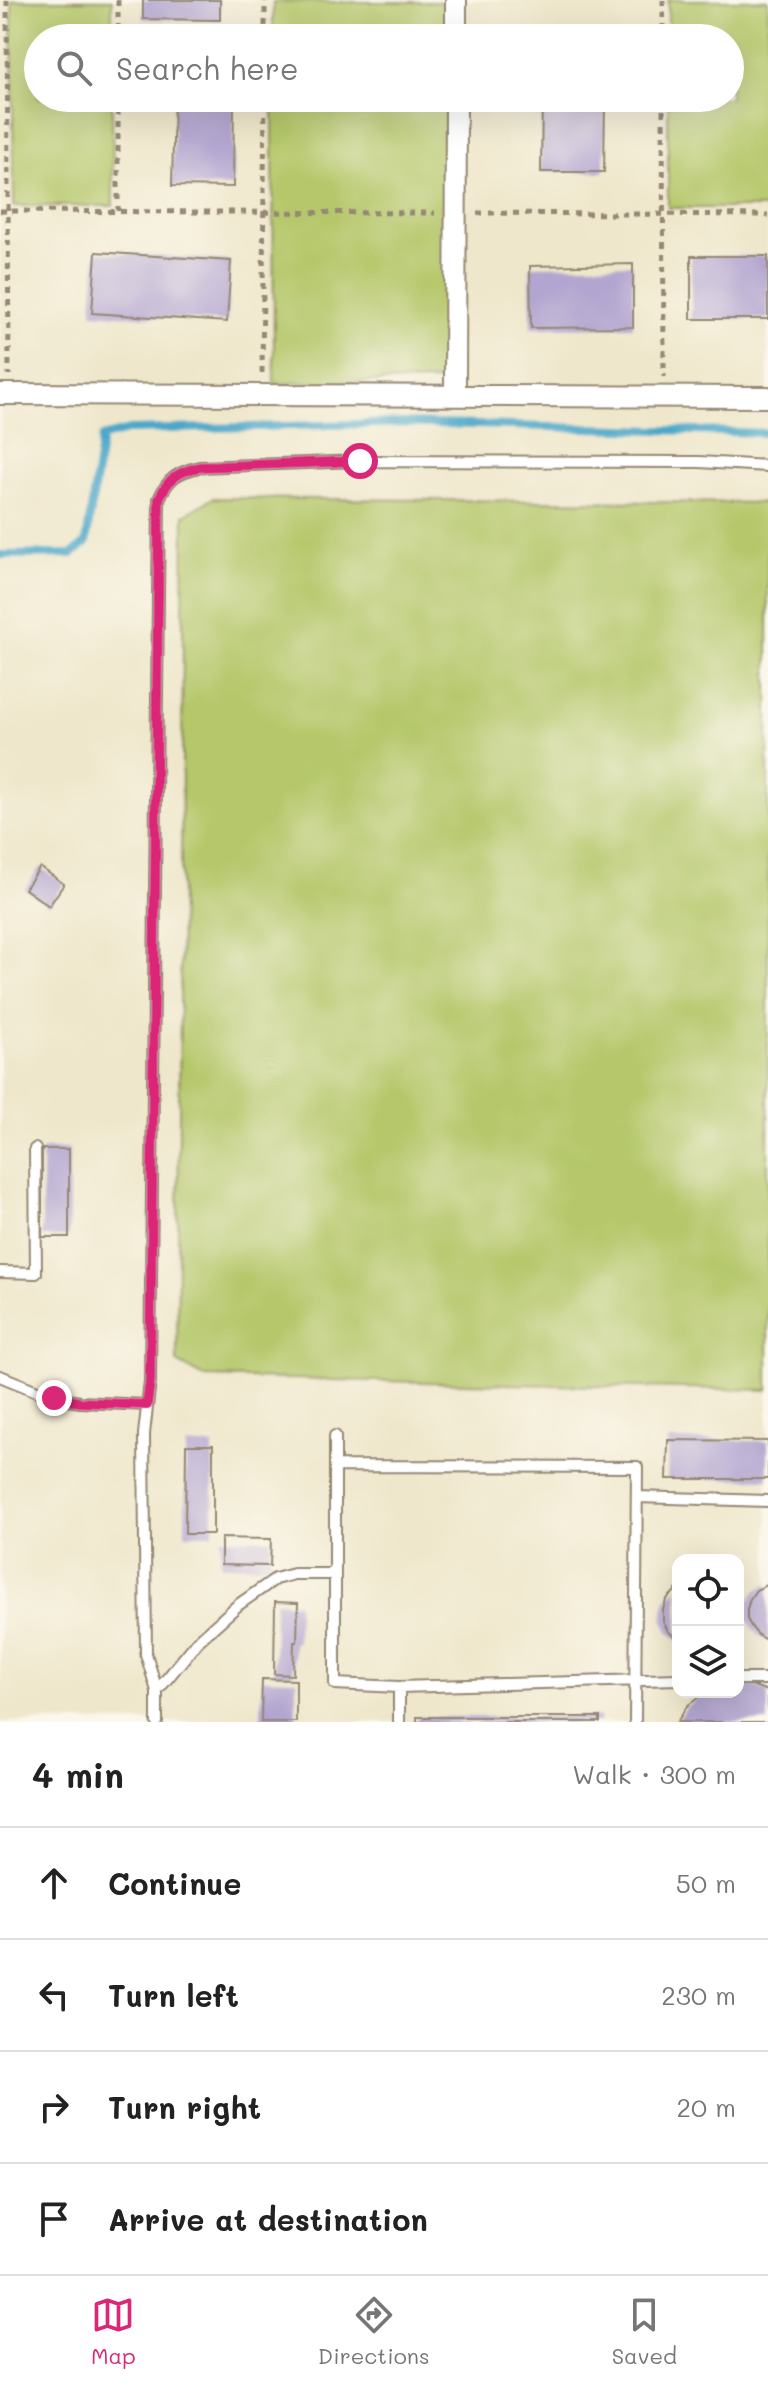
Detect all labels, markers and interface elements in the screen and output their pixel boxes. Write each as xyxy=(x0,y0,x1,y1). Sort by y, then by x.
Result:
search box xyxy=(24,24,744,112)
icon: search xyxy=(52,46,96,90)
text: Search here xyxy=(116,48,299,88)
route start xyxy=(342,443,378,479)
route end xyxy=(36,1380,72,1416)
map controls xyxy=(672,1554,744,1698)
button: locate xyxy=(672,1554,744,1626)
button: layers xyxy=(672,1626,744,1698)
text: 4 min xyxy=(32,1752,124,1797)
text: Walk · 300 m xyxy=(572,1757,736,1791)
icon: ahead xyxy=(32,1861,76,1905)
text: Continue xyxy=(108,1863,241,1903)
text: 50 m xyxy=(676,1866,736,1900)
icon: left xyxy=(32,1973,76,2017)
text: Turn left xyxy=(108,1975,239,2015)
text: 230 m xyxy=(661,1978,736,2012)
icon: right xyxy=(32,2085,76,2129)
text: Turn right xyxy=(108,2087,261,2127)
text: 20 m xyxy=(676,2090,736,2124)
icon: arrive xyxy=(32,2197,76,2241)
text: Arrive at destination xyxy=(108,2199,428,2239)
tab: Map xyxy=(91,2293,136,2370)
tab: Directions xyxy=(318,2293,430,2370)
tab: Saved xyxy=(612,2293,677,2370)

